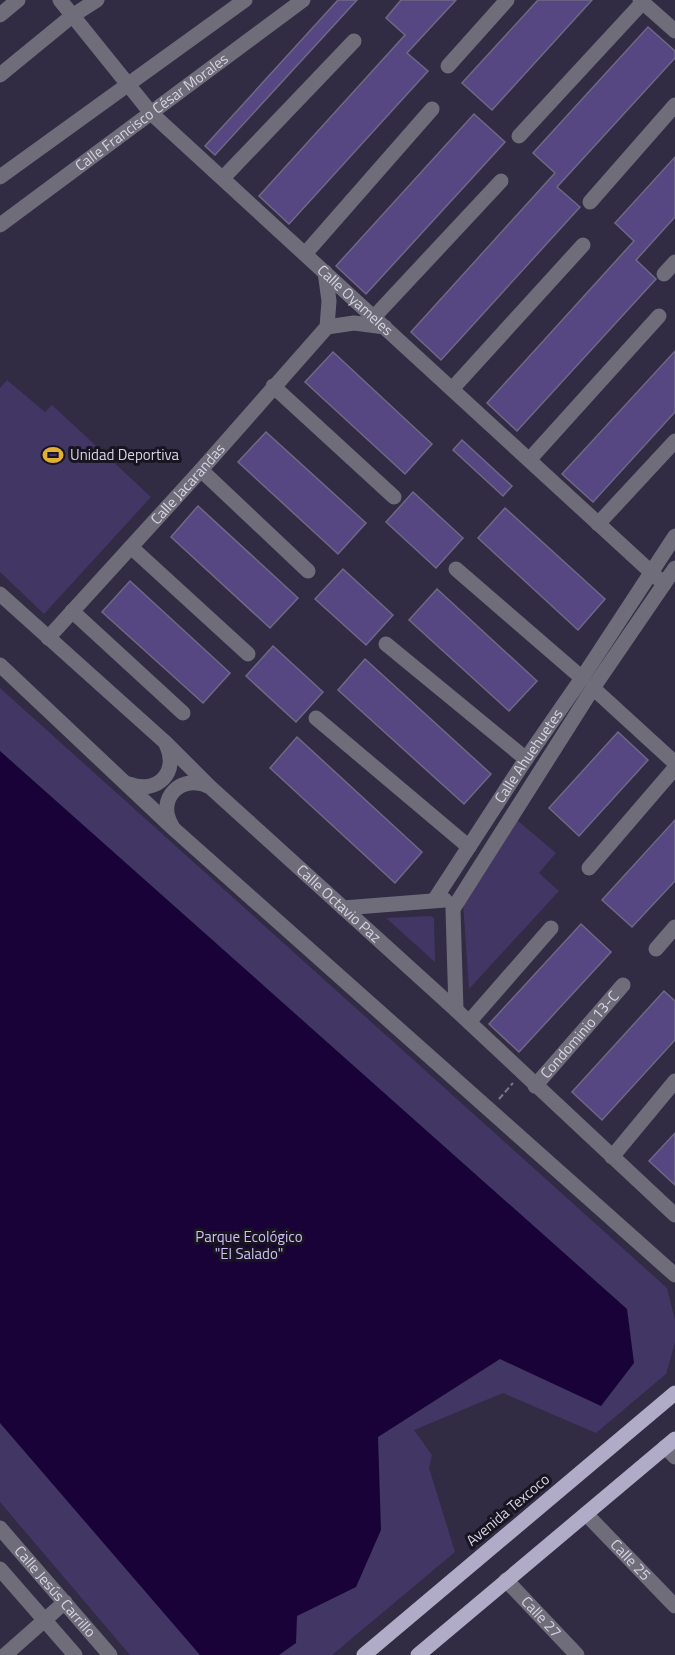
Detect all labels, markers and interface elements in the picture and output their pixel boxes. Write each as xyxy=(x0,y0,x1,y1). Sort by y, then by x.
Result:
street label: Calle Francisco César Morales xyxy=(70,47,233,177)
street label: Calle Oyameles xyxy=(312,259,399,341)
street label: Calle Jacarandas xyxy=(145,438,230,530)
sports icon: Unidad Deportiva xyxy=(41,443,65,467)
place label: Unidad Deportiva xyxy=(70,443,180,466)
street label: Calle Ahuehuetes xyxy=(488,704,568,808)
street label: Calle Octavio Paz xyxy=(291,859,387,948)
street label: Condominio 13-C xyxy=(535,985,624,1083)
park label: Parque Ecológico "El Salado" xyxy=(195,1225,303,1265)
street label: Avenida Texcoco xyxy=(461,1468,555,1551)
street label: Calle 25 xyxy=(605,1534,657,1586)
street label: Calle Jesús Carrillo xyxy=(9,1540,102,1642)
street label: Calle 27 xyxy=(516,1591,567,1643)

